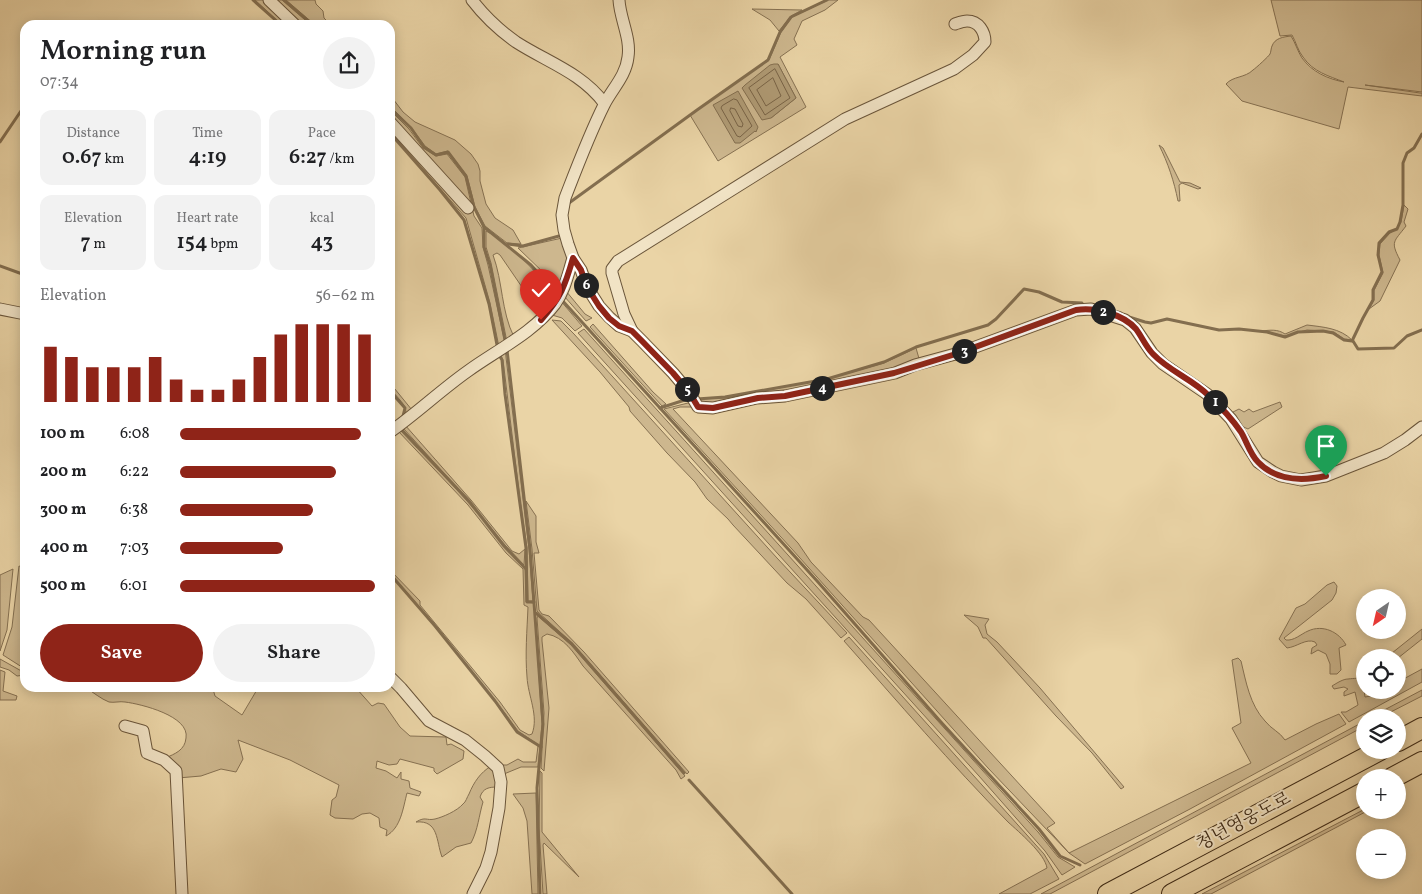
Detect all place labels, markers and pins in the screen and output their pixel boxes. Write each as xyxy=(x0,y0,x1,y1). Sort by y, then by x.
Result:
pin xyxy=(520,269,562,320)
pin: 6 xyxy=(574,272,598,298)
pin: 2 xyxy=(1090,300,1116,324)
pin: 3 xyxy=(952,338,976,364)
pin: 5 xyxy=(674,376,700,402)
pin: 4 xyxy=(810,376,834,400)
pin: 1 xyxy=(1202,390,1228,414)
pin xyxy=(1305,425,1347,476)

